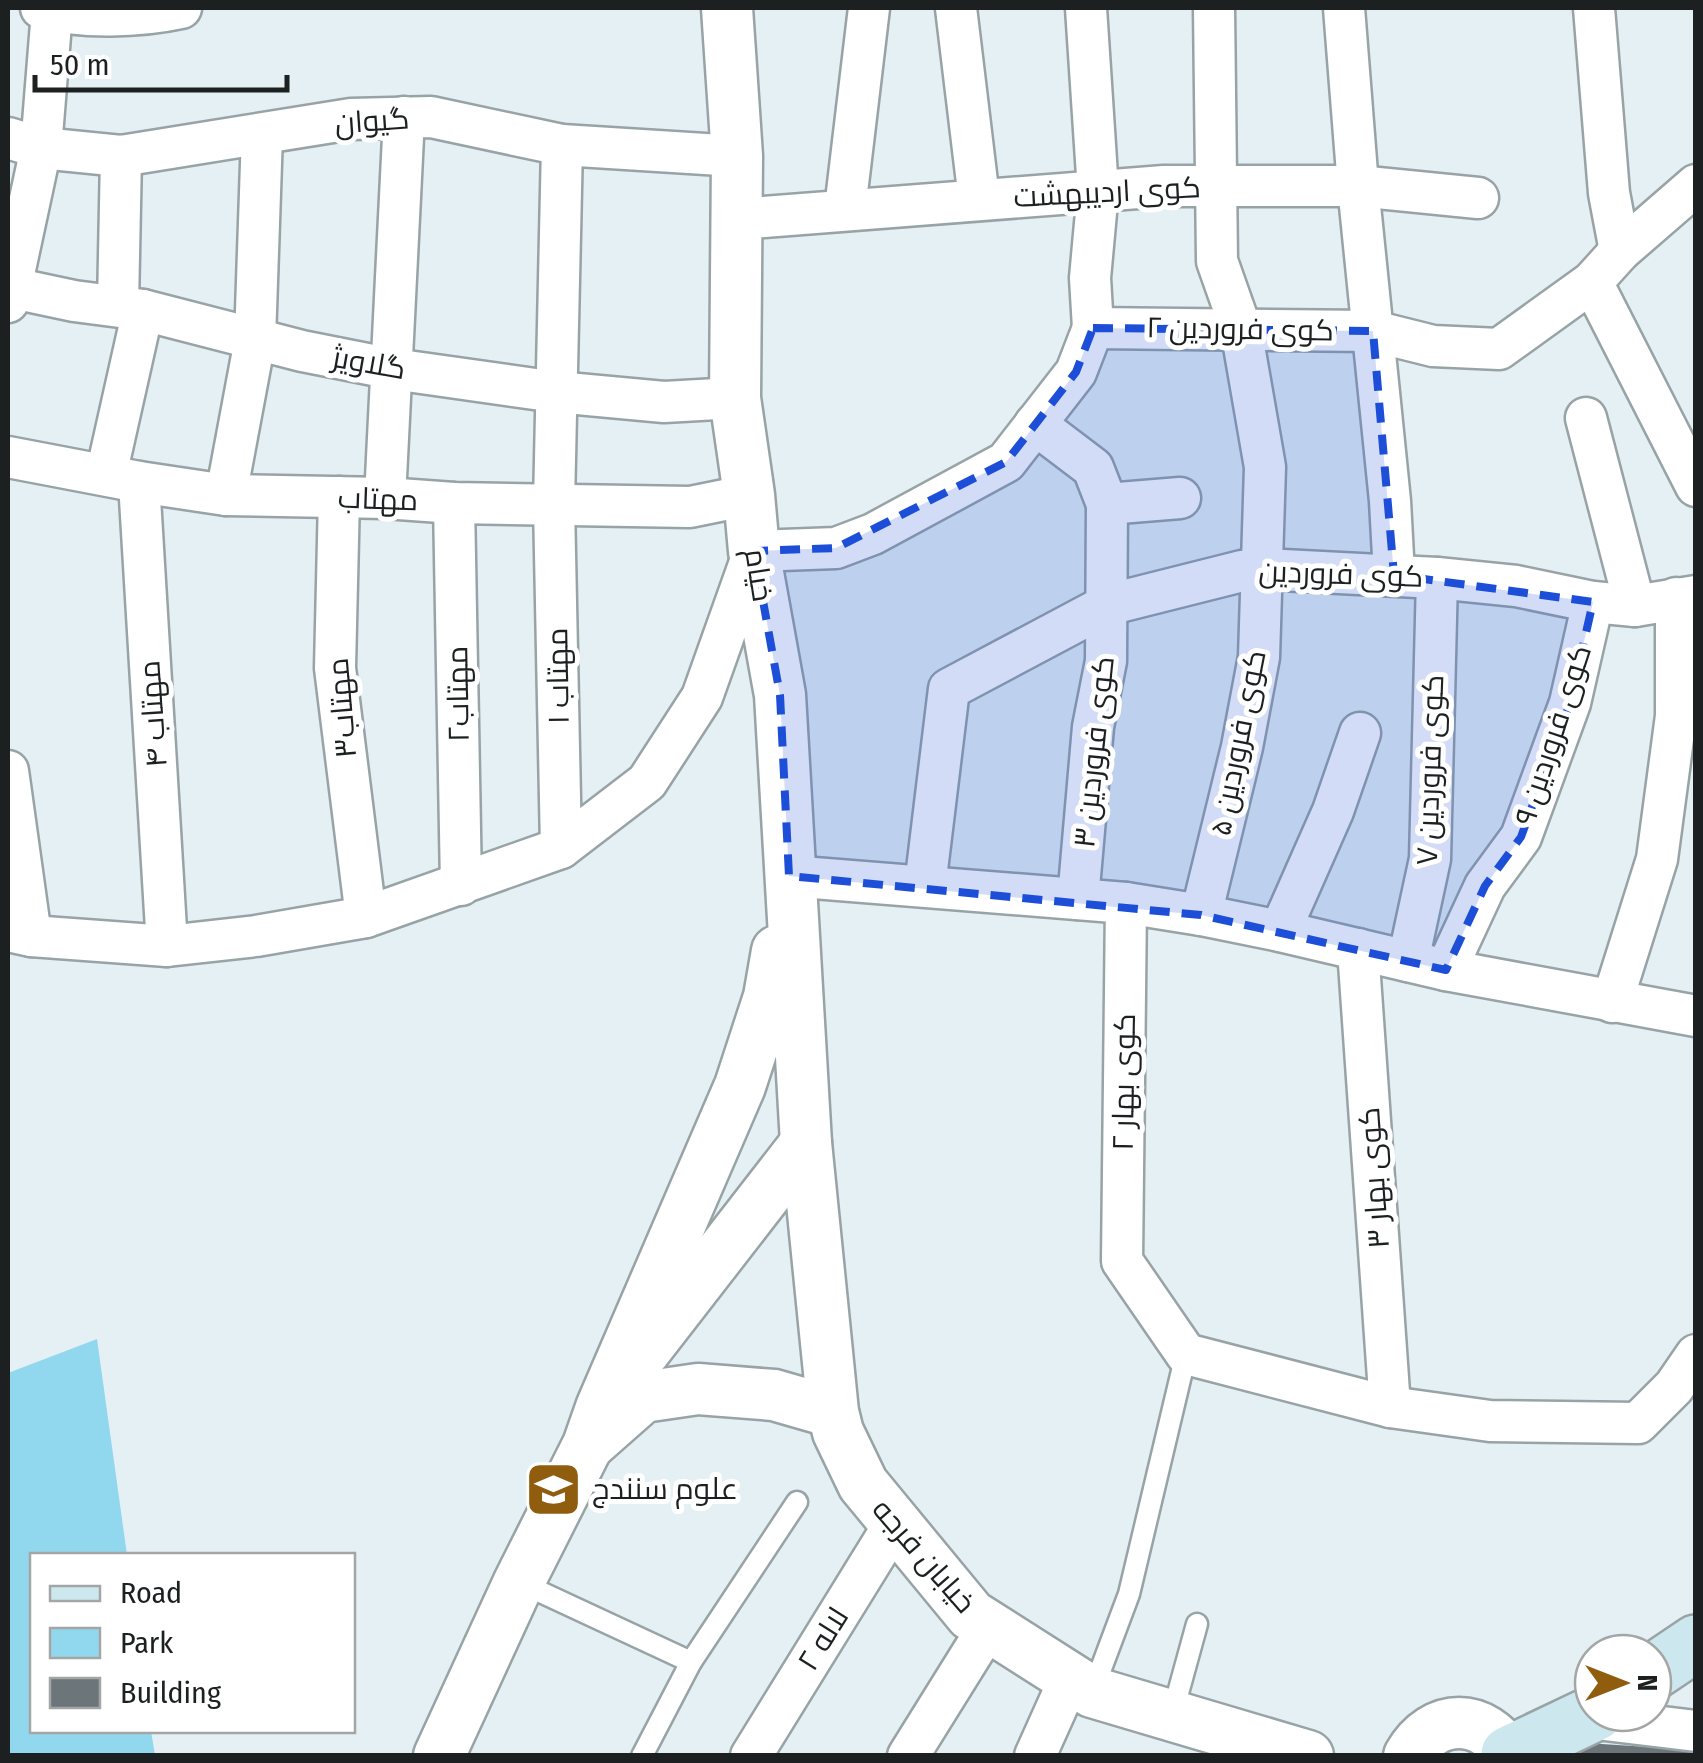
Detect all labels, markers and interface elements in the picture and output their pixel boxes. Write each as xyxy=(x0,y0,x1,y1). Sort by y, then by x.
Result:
scale bar xyxy=(35,30,288,92)
text: 50 m xyxy=(50,47,110,83)
street label: گیوان xyxy=(334,100,410,142)
street label: کوی اردیبهشت xyxy=(1012,169,1202,215)
street label: کوی فروردین ۲ xyxy=(1146,309,1334,349)
street label: گلاویژ xyxy=(328,339,408,387)
street label: مهتاب xyxy=(337,480,419,518)
street label: خیام xyxy=(735,546,781,604)
street label: کوی فروردین xyxy=(1258,553,1424,595)
street label: مهتاب ۱ xyxy=(539,627,577,725)
street label: کوی فروردین ۹ xyxy=(1507,640,1599,830)
street label: مهتاب۲ xyxy=(439,646,477,742)
street label: کوی فروردین ۵ xyxy=(1202,647,1274,839)
street label: کوی فروردین ۳ xyxy=(1066,655,1122,849)
street label: مهتاب۳ xyxy=(320,656,364,760)
street label: مهتاب ۴ xyxy=(131,659,175,769)
street label: کوی فروردین ۷ xyxy=(1409,674,1451,866)
street label: کوی بهار ۲ xyxy=(1105,1013,1143,1151)
street label: کوی بهار ۳ xyxy=(1351,1106,1397,1250)
school or university icon: علوم سنندج xyxy=(523,1459,583,1519)
place label: علوم سنندج xyxy=(592,1471,738,1509)
street label: خیابان فرجه xyxy=(865,1492,983,1620)
legend xyxy=(30,1553,355,1733)
text: Road xyxy=(120,1575,182,1611)
street label: لاله ۲ xyxy=(790,1601,856,1677)
text: Park xyxy=(120,1625,173,1661)
north arrow xyxy=(1573,1633,1673,1733)
text: Building xyxy=(120,1675,222,1711)
text: N xyxy=(1631,1675,1664,1691)

